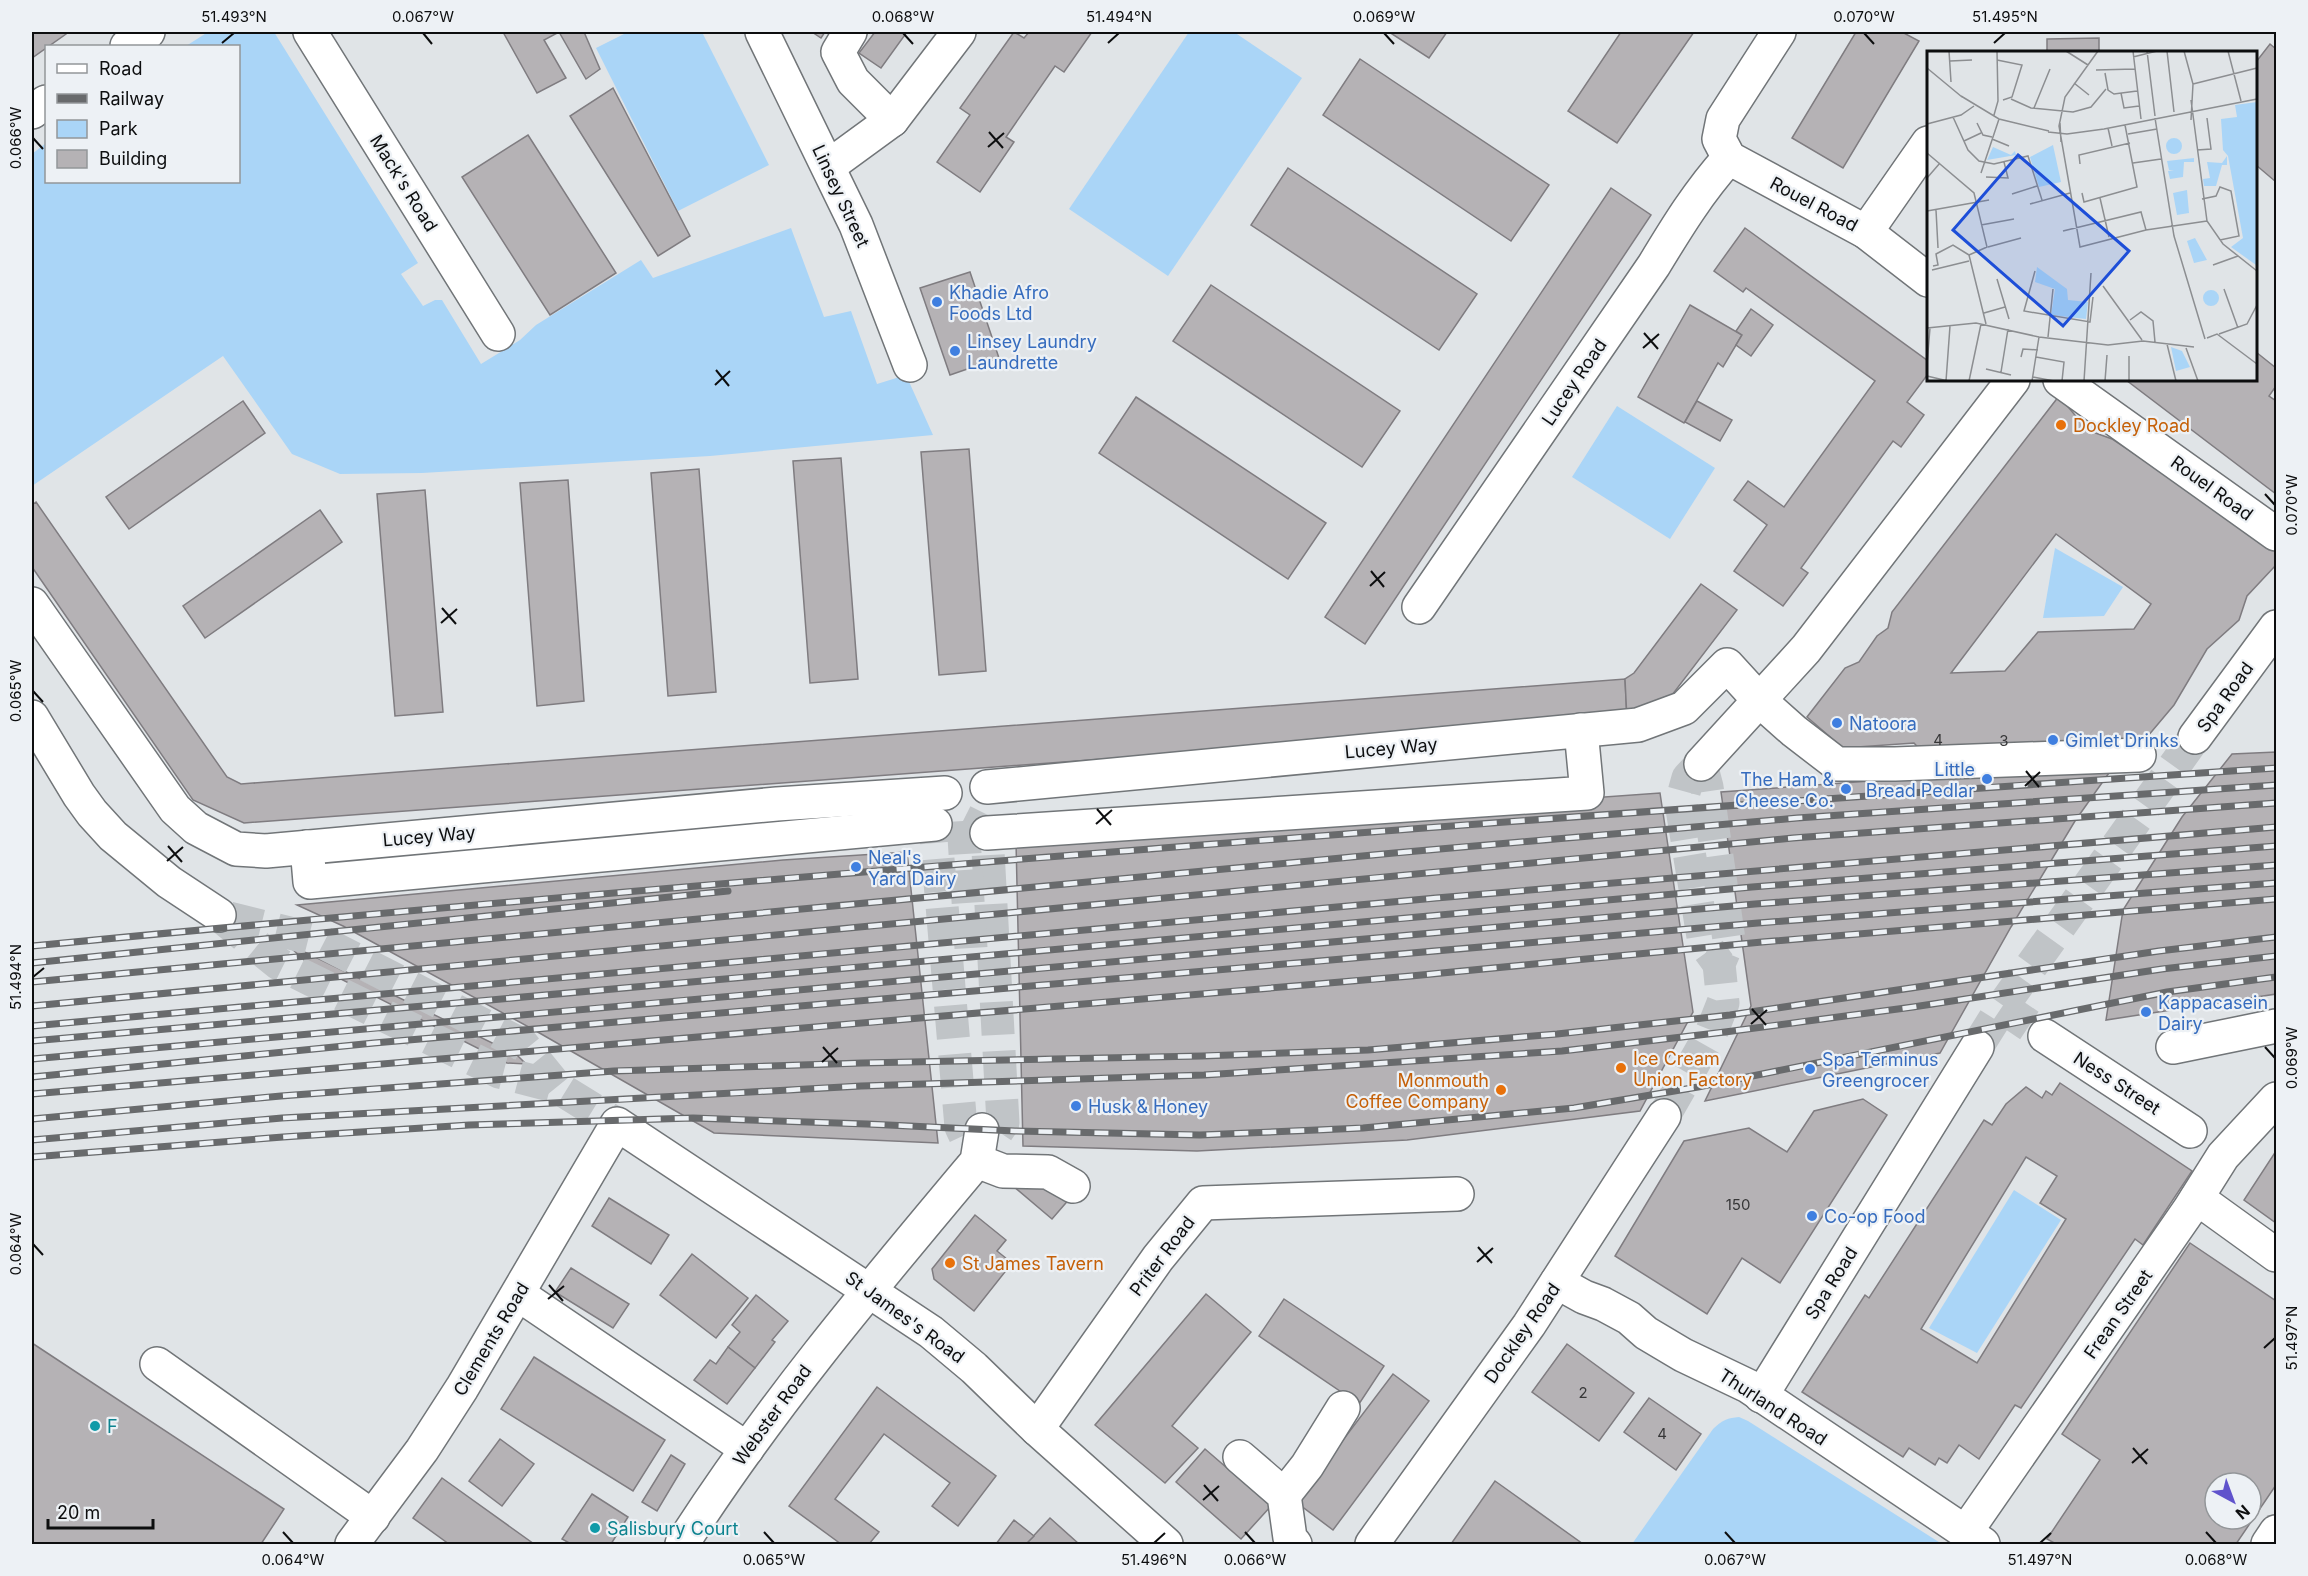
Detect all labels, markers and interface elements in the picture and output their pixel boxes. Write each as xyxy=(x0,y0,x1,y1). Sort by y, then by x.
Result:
text: 51.493°N xyxy=(201,7,267,26)
text: 0.067°W xyxy=(392,7,454,26)
text: 0.068°W xyxy=(872,7,934,26)
text: 51.494°N xyxy=(1086,7,1152,26)
text: 0.069°W xyxy=(1353,7,1416,26)
text: 0.070°W xyxy=(1833,7,1895,26)
text: 51.495°N xyxy=(1972,7,2038,26)
legend xyxy=(45,45,240,183)
inset map xyxy=(1927,51,2257,381)
text: Road xyxy=(99,58,142,79)
text: Railway xyxy=(99,88,164,109)
text: 0.066°W xyxy=(6,106,25,169)
text: Park xyxy=(99,118,138,139)
street label: Mack's Road xyxy=(366,131,442,235)
street label: Linsey Street xyxy=(808,141,874,251)
text: Building xyxy=(99,148,167,169)
street label: Rouel Road xyxy=(1767,172,1861,236)
place label: Khadie Afro Foods Ltd xyxy=(949,282,1049,324)
marker: Khadie Afro Foods Ltd xyxy=(930,295,944,309)
place label: Linsey Laundry Laundrette xyxy=(967,331,1097,373)
street label: Lucey Road xyxy=(1537,335,1611,429)
marker: Linsey Laundry Laundrette xyxy=(948,344,962,358)
place label: Dockley Road xyxy=(2073,415,2190,436)
marker: Dockley Road xyxy=(2054,418,2068,432)
street label: Rouel Road xyxy=(2167,451,2257,525)
text: 0.070°W xyxy=(2282,474,2301,536)
street label: Spa Road xyxy=(2193,658,2257,736)
text: 0.065°W xyxy=(6,660,25,722)
place label: Natoora xyxy=(1849,713,1917,734)
marker: Natoora xyxy=(1830,716,1844,730)
house number: 4 xyxy=(1933,730,1943,749)
place label: Gimlet Drinks xyxy=(2065,730,2179,751)
house number: 3 xyxy=(1999,731,2009,750)
street label: Lucey Way xyxy=(1344,733,1438,763)
marker: Gimlet Drinks xyxy=(2046,733,2060,747)
place label: Little Bread Pedlar xyxy=(1866,759,1975,801)
place label: The Ham & Cheese Co. xyxy=(1735,769,1834,811)
marker: Little Bread Pedlar xyxy=(1980,772,1994,786)
marker: The Ham & Cheese Co. xyxy=(1839,782,1853,796)
street label: Lucey Way xyxy=(382,821,476,851)
place label: Neal's Yard Dairy xyxy=(868,847,956,889)
marker: Neal's Yard Dairy xyxy=(849,860,863,874)
text: 51.494°N xyxy=(6,944,25,1010)
place label: Kappacasein Dairy xyxy=(2158,992,2268,1034)
marker: Kappacasein Dairy xyxy=(2139,1005,2153,1019)
text: 0.069°W xyxy=(2282,1026,2301,1089)
street label: Ness Street xyxy=(2070,1047,2164,1119)
place label: Ice Cream Union Factory xyxy=(1633,1048,1752,1090)
place label: Spa Terminus Greengrocer xyxy=(1822,1049,1939,1091)
marker: Ice Cream Union Factory xyxy=(1614,1061,1628,1075)
marker: Spa Terminus Greengrocer xyxy=(1803,1062,1817,1076)
place label: Monmouth Coffee Company xyxy=(1345,1070,1489,1112)
marker: Monmouth Coffee Company xyxy=(1494,1083,1508,1097)
place label: Husk & Honey xyxy=(1088,1096,1208,1117)
marker: Husk & Honey xyxy=(1069,1099,1083,1113)
house number: 150 xyxy=(1726,1195,1750,1214)
place label: Co-op Food xyxy=(1824,1206,1926,1227)
marker: Co-op Food xyxy=(1805,1209,1819,1223)
text: 0.064°W xyxy=(6,1212,25,1275)
street label: Priter Road xyxy=(1125,1212,1199,1300)
street label: Spa Road xyxy=(1801,1243,1861,1323)
place label: St James Tavern xyxy=(962,1253,1104,1274)
marker: St James Tavern xyxy=(943,1256,957,1270)
street label: Frean Street xyxy=(2080,1265,2156,1363)
street label: St James's Road xyxy=(841,1267,969,1367)
street label: Clements Road xyxy=(449,1278,533,1400)
street label: Dockley Road xyxy=(1480,1279,1564,1387)
text: 51.497°N xyxy=(2282,1306,2301,1370)
street label: Webster Road xyxy=(728,1361,816,1469)
street label: Thurland Road xyxy=(1715,1364,1831,1450)
house number: 2 xyxy=(1578,1383,1588,1402)
place label: F xyxy=(107,1416,118,1437)
marker: F xyxy=(88,1419,102,1433)
house number: 4 xyxy=(1657,1424,1667,1443)
north arrow xyxy=(2203,1471,2263,1531)
scale bar xyxy=(48,1492,153,1530)
text: N xyxy=(2232,1501,2254,1524)
text: 20 m xyxy=(57,1502,100,1523)
place label: Salisbury Court xyxy=(607,1518,738,1539)
marker: Salisbury Court xyxy=(588,1521,602,1535)
text: 0.064°W xyxy=(262,1550,325,1569)
text: 0.065°W xyxy=(743,1550,805,1569)
text: 51.496°N xyxy=(1121,1550,1187,1569)
text: 0.066°W xyxy=(1224,1550,1287,1569)
text: 0.067°W xyxy=(1704,1550,1766,1569)
text: 51.497°N xyxy=(2008,1550,2072,1569)
text: 0.068°W xyxy=(2185,1550,2247,1569)

